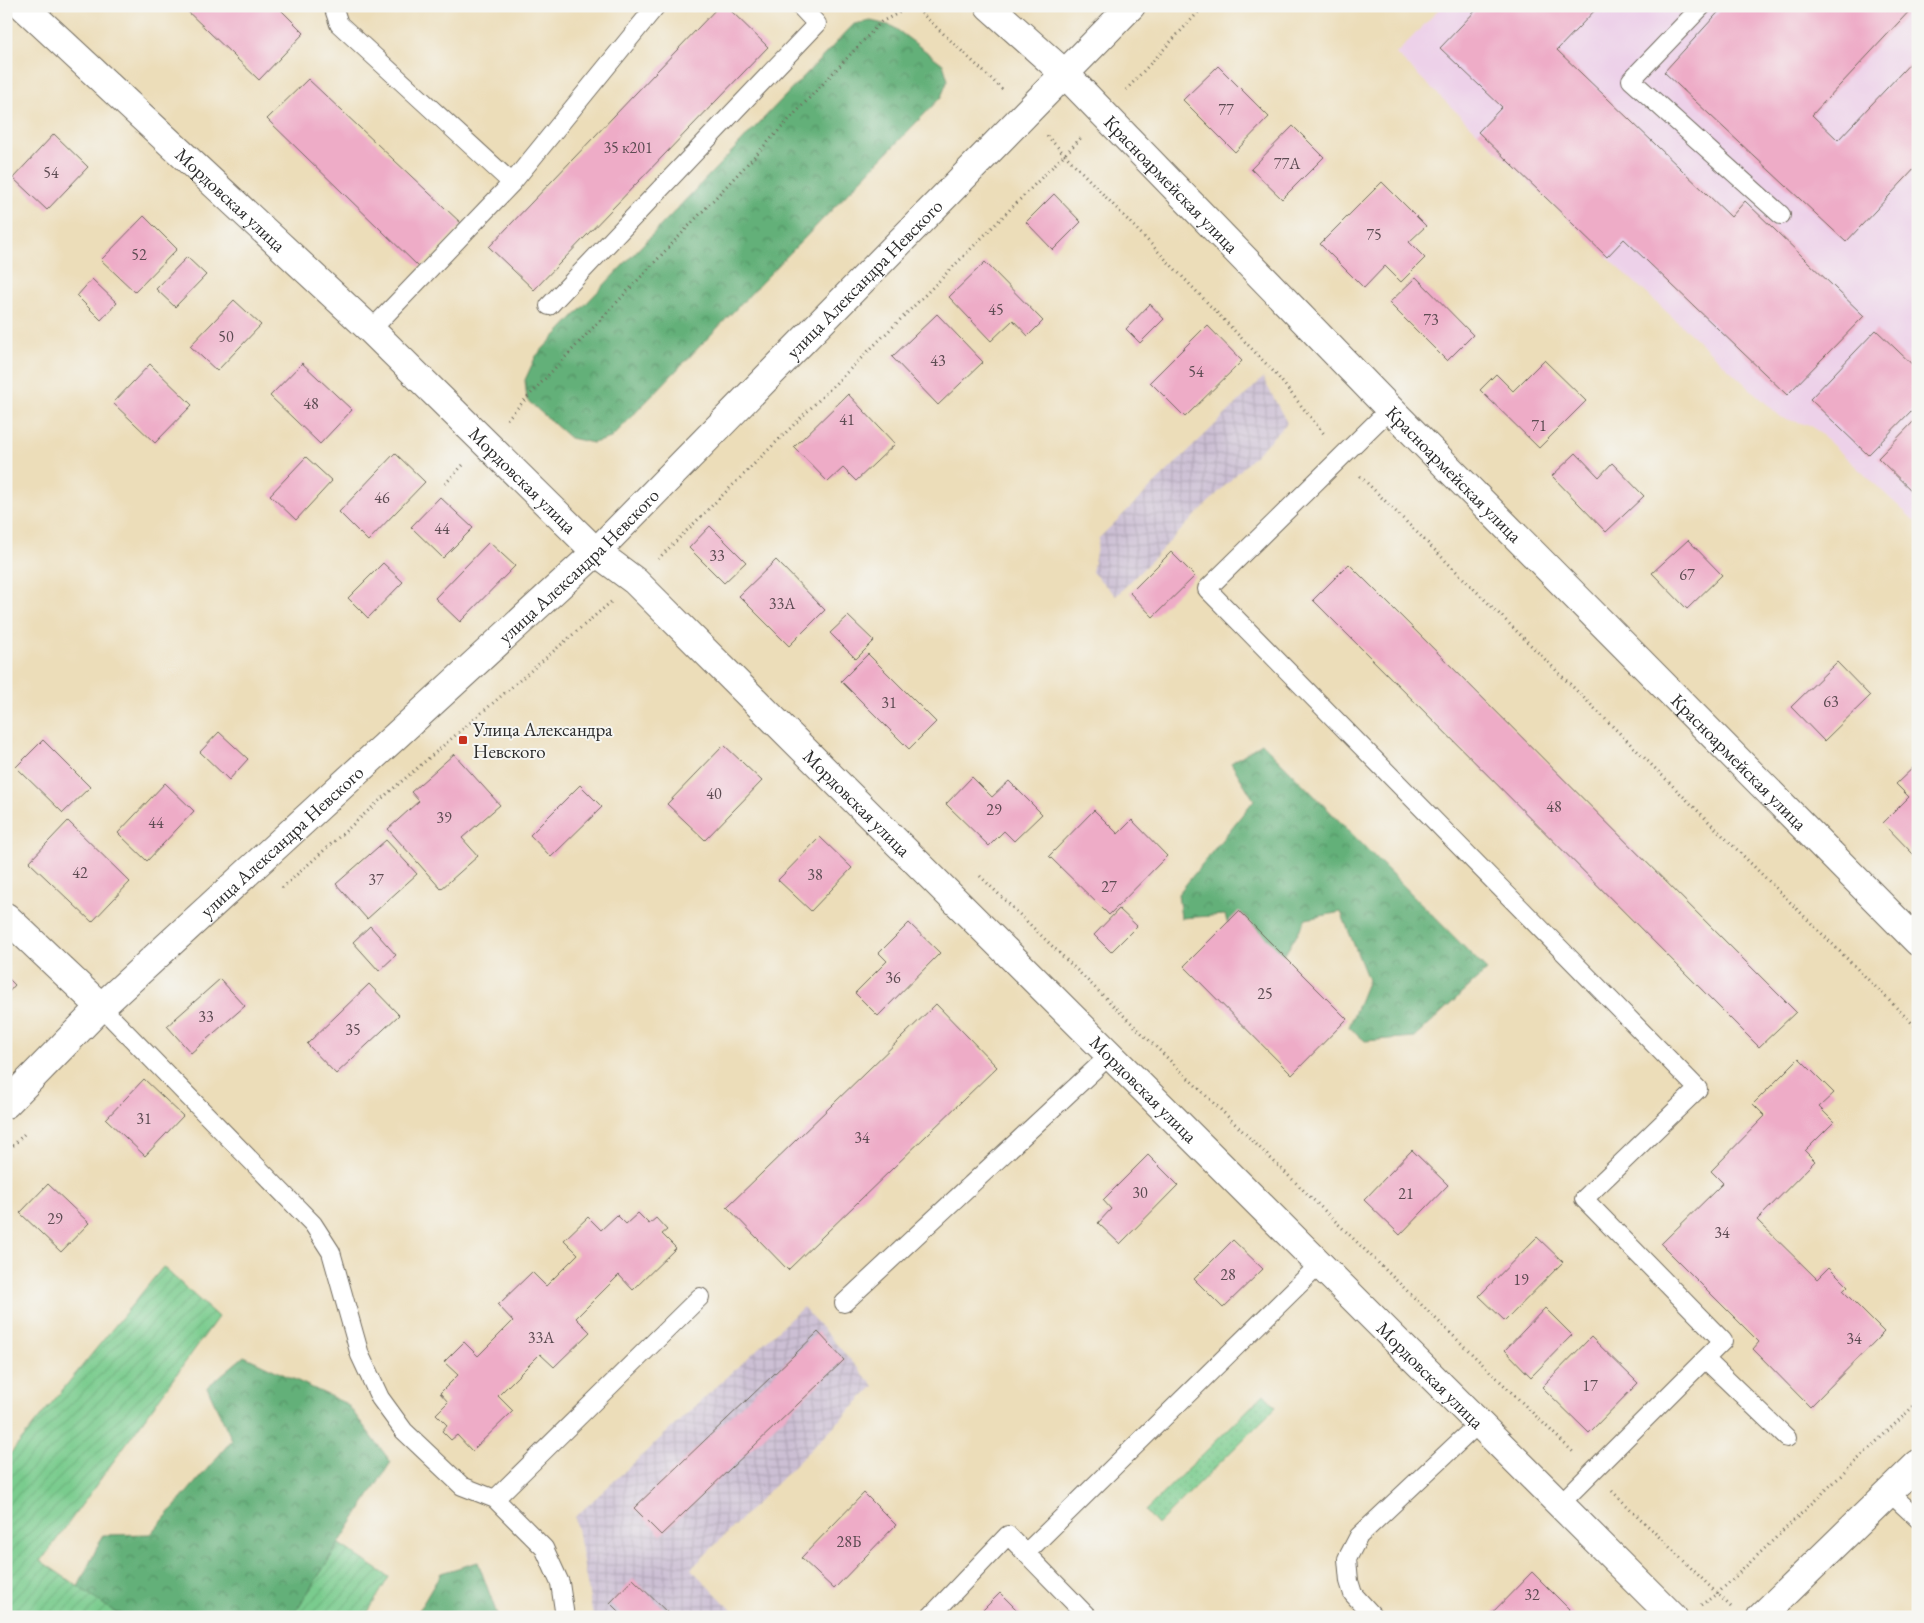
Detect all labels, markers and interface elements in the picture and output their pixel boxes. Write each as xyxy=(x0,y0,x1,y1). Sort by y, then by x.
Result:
house number: 77 xyxy=(1218,99,1234,120)
street label: Красноармейская улица xyxy=(1099,109,1245,259)
house number: 35 к201 xyxy=(603,137,653,158)
street label: Мордовская улица xyxy=(170,142,292,257)
house number: 77А xyxy=(1274,153,1301,174)
house number: 54 xyxy=(43,162,59,183)
street label: улица Александра Невского xyxy=(780,193,948,364)
house number: 75 xyxy=(1366,224,1382,245)
house number: 52 xyxy=(131,244,147,265)
house number: 45 xyxy=(988,299,1004,320)
house number: 73 xyxy=(1423,309,1439,330)
house number: 50 xyxy=(218,326,234,347)
house number: 43 xyxy=(930,350,946,371)
house number: 54 xyxy=(1188,361,1204,382)
house number: 48 xyxy=(303,393,319,414)
street label: Красноармейская улица xyxy=(1381,400,1528,548)
house number: 41 xyxy=(839,409,855,430)
house number: 71 xyxy=(1531,415,1547,436)
street label: Мордовская улица xyxy=(464,421,583,539)
street label: улица Александра Невского xyxy=(493,483,664,648)
house number: 46 xyxy=(374,487,390,508)
house number: 44 xyxy=(434,518,450,539)
house number: 33 xyxy=(709,545,725,566)
house number: 67 xyxy=(1679,564,1695,585)
house number: 33А xyxy=(769,593,796,614)
street label: Красноармейская улица xyxy=(1666,688,1813,836)
house number: 63 xyxy=(1823,691,1839,712)
house number: 31 xyxy=(881,692,897,713)
place label: Улица Александра Невского xyxy=(472,717,613,764)
marker: Улица Александра Невского xyxy=(457,734,469,746)
street label: Мордовская улица xyxy=(798,744,917,862)
street label: улица Александра Невского xyxy=(194,760,369,923)
house number: 40 xyxy=(706,783,722,804)
house number: 48 xyxy=(1546,796,1562,817)
house number: 29 xyxy=(986,799,1002,820)
house number: 39 xyxy=(436,807,452,828)
house number: 44 xyxy=(148,812,164,833)
house number: 42 xyxy=(72,862,88,883)
house number: 38 xyxy=(807,864,823,885)
house number: 37 xyxy=(368,869,384,890)
house number: 27 xyxy=(1101,876,1117,897)
house number: 36 xyxy=(885,967,901,988)
house number: 25 xyxy=(1257,983,1273,1004)
house number: 33 xyxy=(198,1006,214,1027)
house number: 35 xyxy=(345,1019,361,1040)
street label: Мордовская улица xyxy=(1085,1030,1203,1148)
house number: 31 xyxy=(136,1108,152,1129)
house number: 34 xyxy=(854,1127,870,1148)
house number: 30 xyxy=(1132,1182,1148,1203)
house number: 21 xyxy=(1398,1183,1414,1204)
house number: 29 xyxy=(47,1208,63,1229)
house number: 34 xyxy=(1714,1222,1730,1243)
house number: 28 xyxy=(1220,1264,1236,1285)
house number: 19 xyxy=(1513,1269,1529,1290)
street label: Мордовская улица xyxy=(1371,1316,1490,1434)
house number: 33А xyxy=(528,1327,555,1348)
house number: 34 xyxy=(1846,1328,1862,1349)
house number: 17 xyxy=(1582,1375,1598,1396)
house number: 28Б xyxy=(837,1531,861,1552)
house number: 32 xyxy=(1524,1584,1540,1605)

